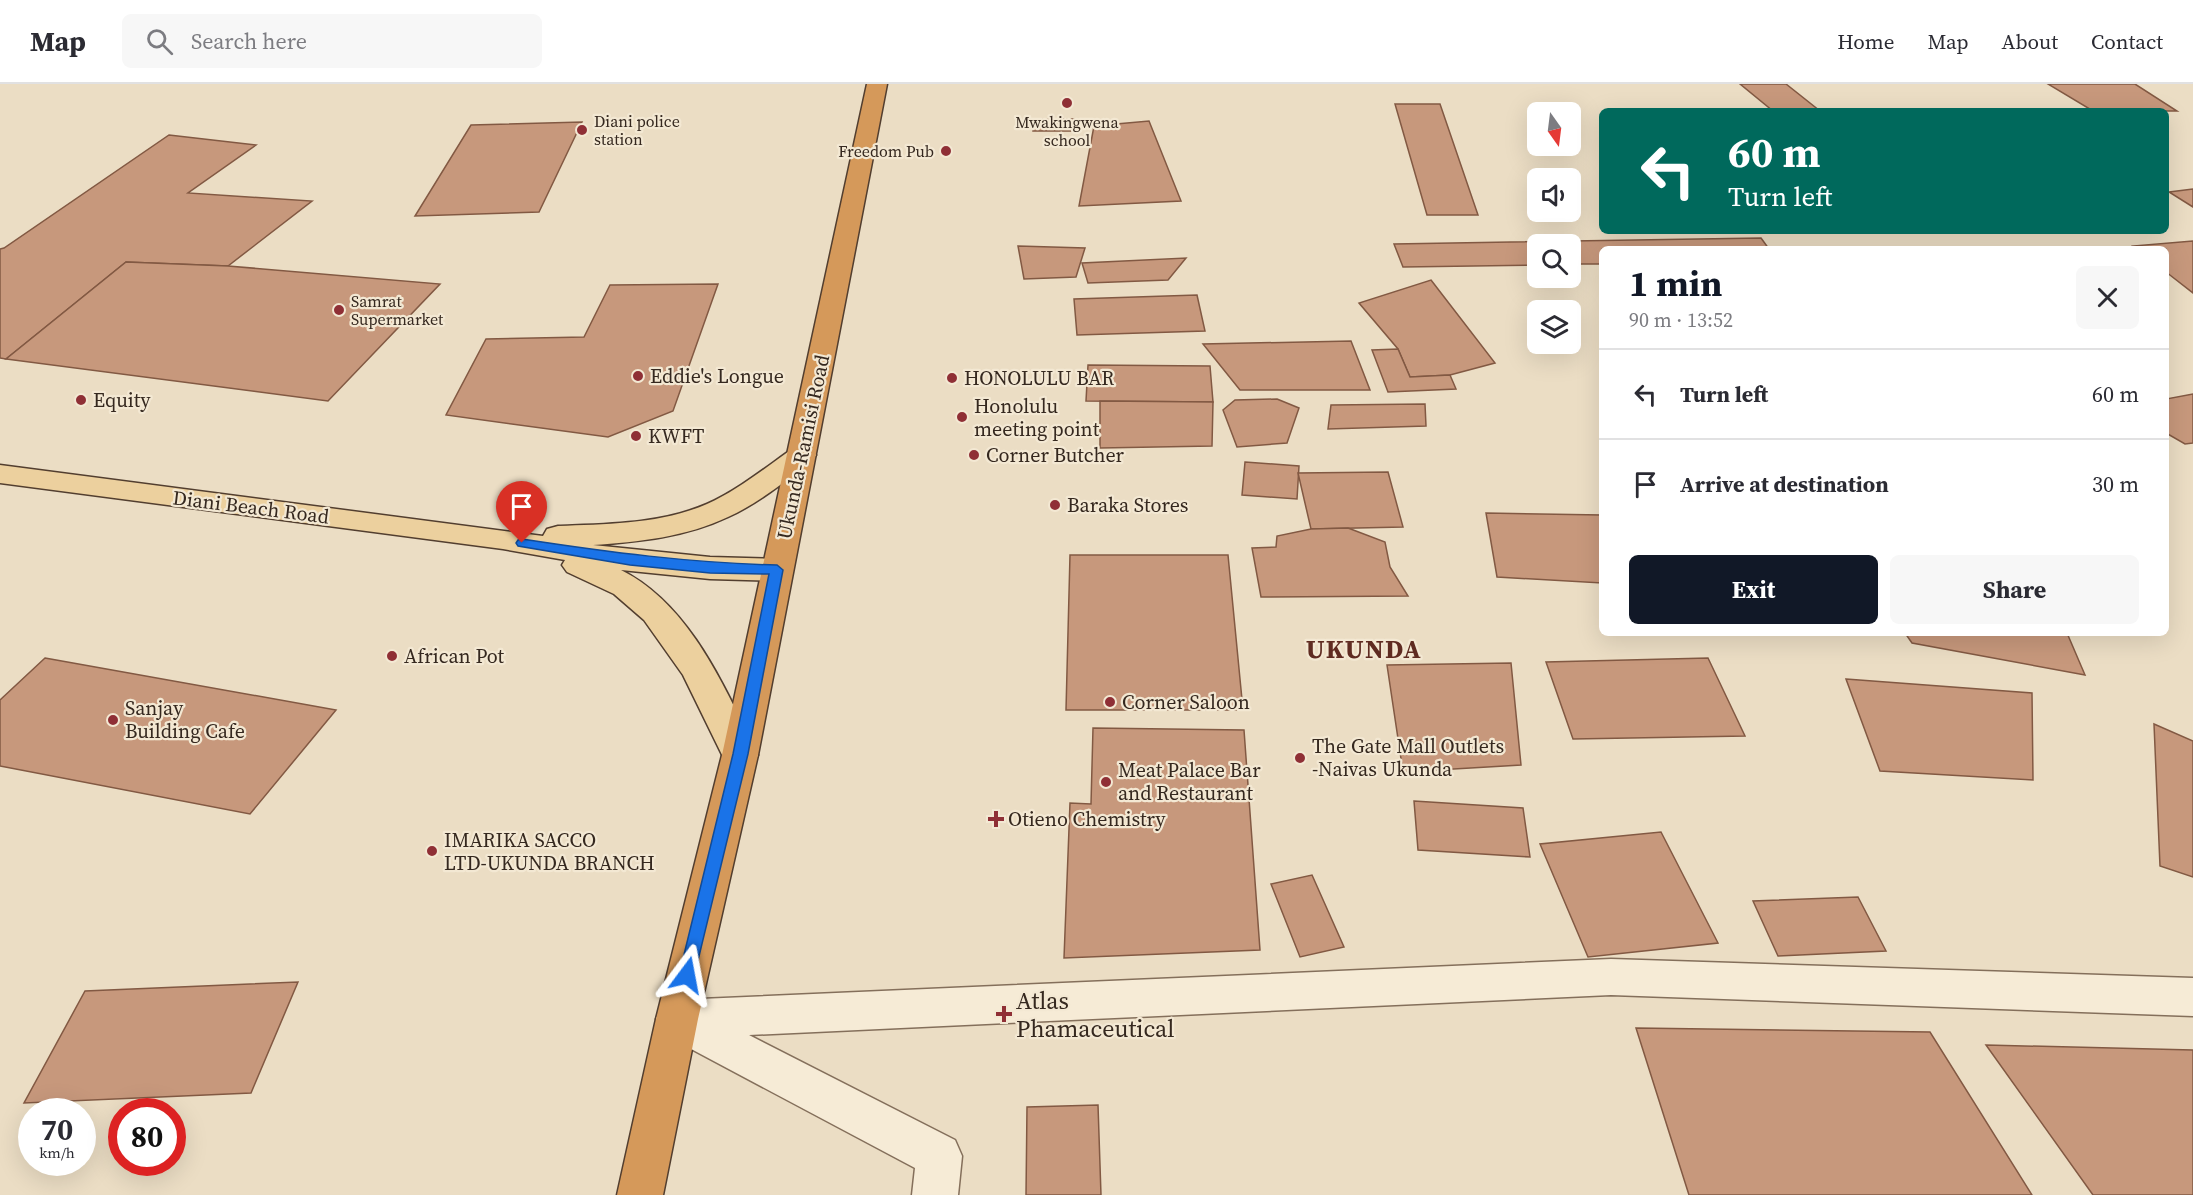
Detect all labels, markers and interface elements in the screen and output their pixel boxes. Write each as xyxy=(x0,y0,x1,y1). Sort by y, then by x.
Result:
search box xyxy=(122,14,542,68)
text: Map xyxy=(30,22,86,60)
icon: search xyxy=(143,25,176,58)
text: Search here xyxy=(191,26,307,56)
text: Home xyxy=(1837,27,1895,56)
text: Map xyxy=(1928,27,1969,56)
text: About xyxy=(2002,27,2058,56)
text: Contact xyxy=(2091,27,2163,56)
marker: Mwakingwena school xyxy=(1060,96,1074,110)
north arrow xyxy=(1527,102,1581,156)
map controls xyxy=(1527,102,1581,354)
place label: Diani police station xyxy=(594,110,680,150)
place label: Mwakingwena school xyxy=(1015,111,1120,151)
marker: Diani police station xyxy=(575,123,589,137)
text: 60 m xyxy=(1728,123,1821,181)
icon: left xyxy=(1629,132,1707,210)
place label: Freedom Pub xyxy=(838,140,934,162)
marker: Freedom Pub xyxy=(939,144,953,158)
button: sound xyxy=(1527,168,1581,222)
text: Turn left xyxy=(1728,178,1832,215)
button: search xyxy=(1527,234,1581,288)
text: 1 min xyxy=(1629,259,1722,308)
button: close xyxy=(2076,266,2139,329)
place label: Samrat Supermarket xyxy=(351,290,444,330)
button: layers xyxy=(1527,300,1581,354)
marker: Samrat Supermarket xyxy=(332,303,346,317)
text: 90 m · 13:52 xyxy=(1629,306,1733,334)
street label: Ukunda-Ramisi Road xyxy=(770,351,836,542)
place label: Eddie's Longue xyxy=(650,362,784,390)
place label: HONOLULU BAR xyxy=(964,364,1114,392)
marker: Eddie's Longue xyxy=(631,369,645,383)
marker: HONOLULU BAR xyxy=(945,371,959,385)
icon: left xyxy=(1629,378,1662,411)
text: Turn left xyxy=(1680,379,1768,409)
text: 60 m xyxy=(2092,379,2139,409)
place label: Equity xyxy=(93,386,151,414)
place label: Honolulu meeting point xyxy=(974,392,1100,443)
marker: Equity xyxy=(74,393,88,407)
marker: Honolulu meeting point xyxy=(955,410,969,424)
place label: KWFT xyxy=(648,422,704,450)
marker: KWFT xyxy=(629,429,643,443)
place label: Corner Butcher xyxy=(986,441,1125,469)
marker: Corner Butcher xyxy=(967,448,981,462)
icon: arrive xyxy=(1629,468,1662,501)
text: Arrive at destination xyxy=(1680,469,1889,499)
text: 30 m xyxy=(2092,469,2139,499)
pin xyxy=(496,481,547,543)
street label: Diani Beach Road xyxy=(171,484,331,531)
icon: arrive xyxy=(505,490,538,523)
place label: Baraka Stores xyxy=(1067,491,1189,519)
marker: Baraka Stores xyxy=(1048,498,1062,512)
button: Exit xyxy=(1629,555,1878,624)
button: Share xyxy=(1890,555,2139,624)
district label: UKUNDA xyxy=(1306,631,1422,667)
place label: African Pot xyxy=(404,642,505,670)
marker: African Pot xyxy=(385,649,399,663)
place label: Corner Saloon xyxy=(1122,688,1250,716)
place label: Sanjay Building Cafe xyxy=(125,694,245,745)
marker: Corner Saloon xyxy=(1103,695,1117,709)
marker: Sanjay Building Cafe xyxy=(106,713,120,727)
place label: The Gate Mall Outlets -Naivas Ukunda xyxy=(1312,732,1504,783)
marker: The Gate Mall Outlets -Naivas Ukunda xyxy=(1293,751,1307,765)
place label: Meat Palace Bar and Restaurant xyxy=(1118,756,1261,807)
marker: Meat Palace Bar and Restaurant xyxy=(1099,775,1113,789)
place label: Otieno Chemistry xyxy=(1008,805,1166,833)
marker: Otieno Chemistry xyxy=(989,812,1003,826)
place label: IMARIKA SACCO LTD-UKUNDA BRANCH xyxy=(444,826,655,877)
marker: IMARIKA SACCO LTD-UKUNDA BRANCH xyxy=(425,844,439,858)
position arrow xyxy=(655,943,719,1007)
place label: Atlas Phamaceutical xyxy=(1016,984,1174,1045)
marker: Atlas Phamaceutical xyxy=(997,1007,1011,1021)
speed limit sign: 80 xyxy=(108,1098,186,1176)
text: 70 xyxy=(41,1109,73,1150)
text: km/h xyxy=(39,1142,75,1163)

